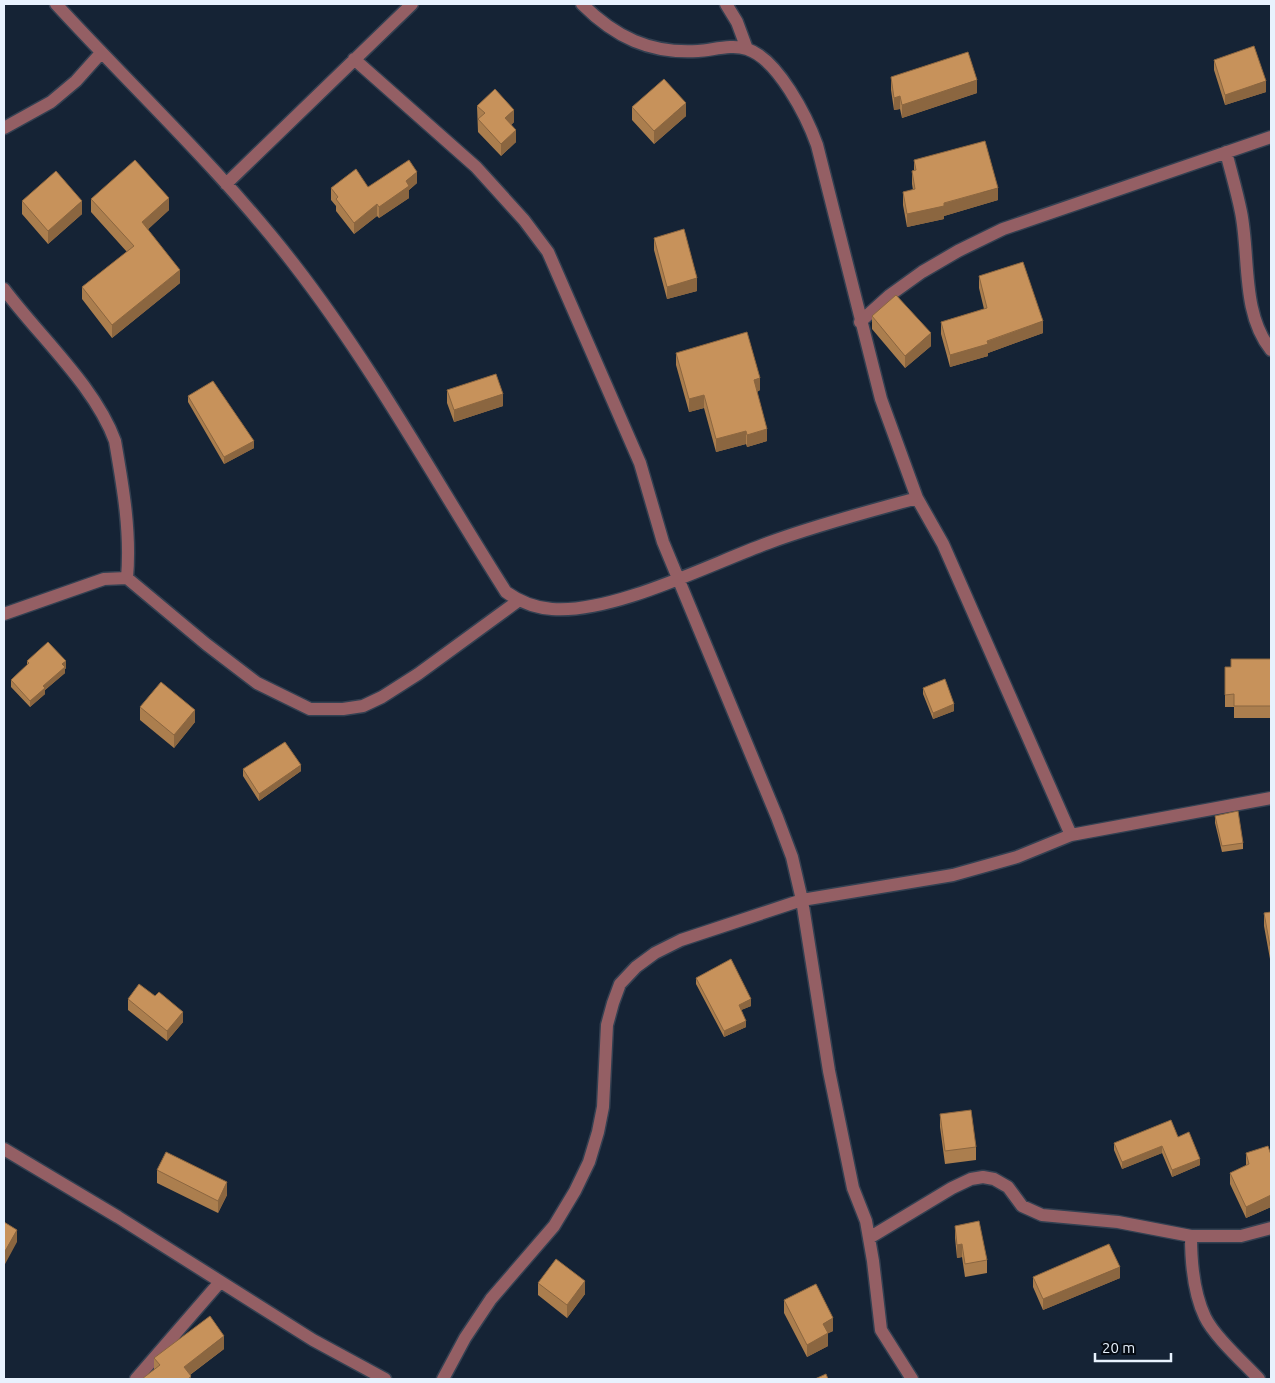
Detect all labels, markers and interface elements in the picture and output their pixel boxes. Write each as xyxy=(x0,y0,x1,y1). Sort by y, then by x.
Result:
scale bar xyxy=(1095,1330,1171,1362)
text: 20 m xyxy=(1102,1339,1135,1356)

